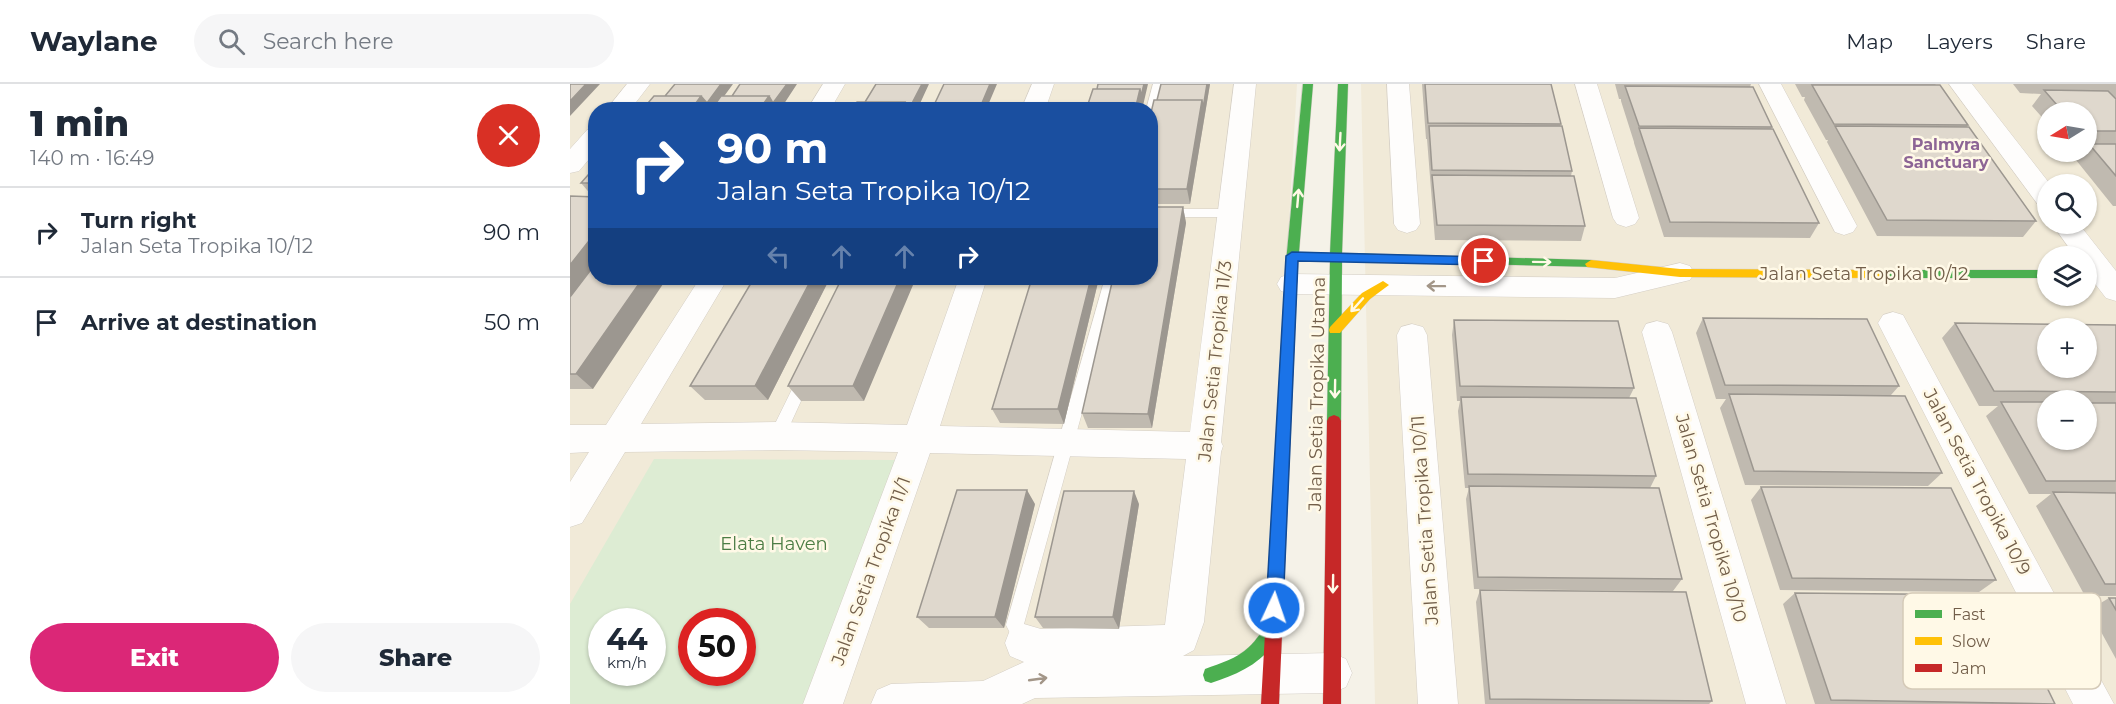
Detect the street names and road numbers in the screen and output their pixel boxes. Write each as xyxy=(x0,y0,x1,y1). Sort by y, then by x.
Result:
street label: Jalan Setia Tropika 11/3 xyxy=(1193,259,1236,464)
street label: Jalan Seta Tropika 10/12 xyxy=(1759,263,1968,285)
street label: Jalan Setia Tropika Utama xyxy=(1304,277,1330,512)
street label: Jalan Setia Tropika 10/9 xyxy=(1918,384,2036,579)
street label: Jalan Setia Tropika 10/10 xyxy=(1670,410,1751,625)
street label: Jalan Setia Tropika 10/11 xyxy=(1407,414,1443,627)
street label: Jalan Setia Tropika 11/1 xyxy=(826,474,915,669)

